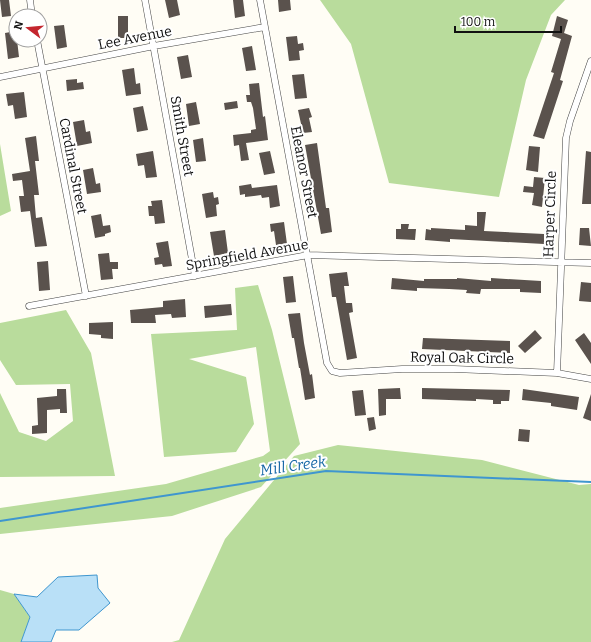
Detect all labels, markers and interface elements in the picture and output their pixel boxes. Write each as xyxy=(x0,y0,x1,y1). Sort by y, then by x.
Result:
north arrow xyxy=(8,8,48,48)
scale bar xyxy=(455,8,561,34)
text: 100 m xyxy=(461,15,496,29)
text: N xyxy=(11,19,26,31)
street label: Lee Avenue xyxy=(97,23,173,53)
street label: Smith Street xyxy=(167,94,197,178)
street label: Cardinal Street xyxy=(55,116,91,216)
street label: Eleanor Street xyxy=(287,125,321,219)
street label: Harper Circle xyxy=(540,170,560,258)
street label: Springfield Avenue xyxy=(184,236,310,274)
street label: Royal Oak Circle xyxy=(410,349,514,367)
water label: Mill Creek xyxy=(259,452,328,480)

